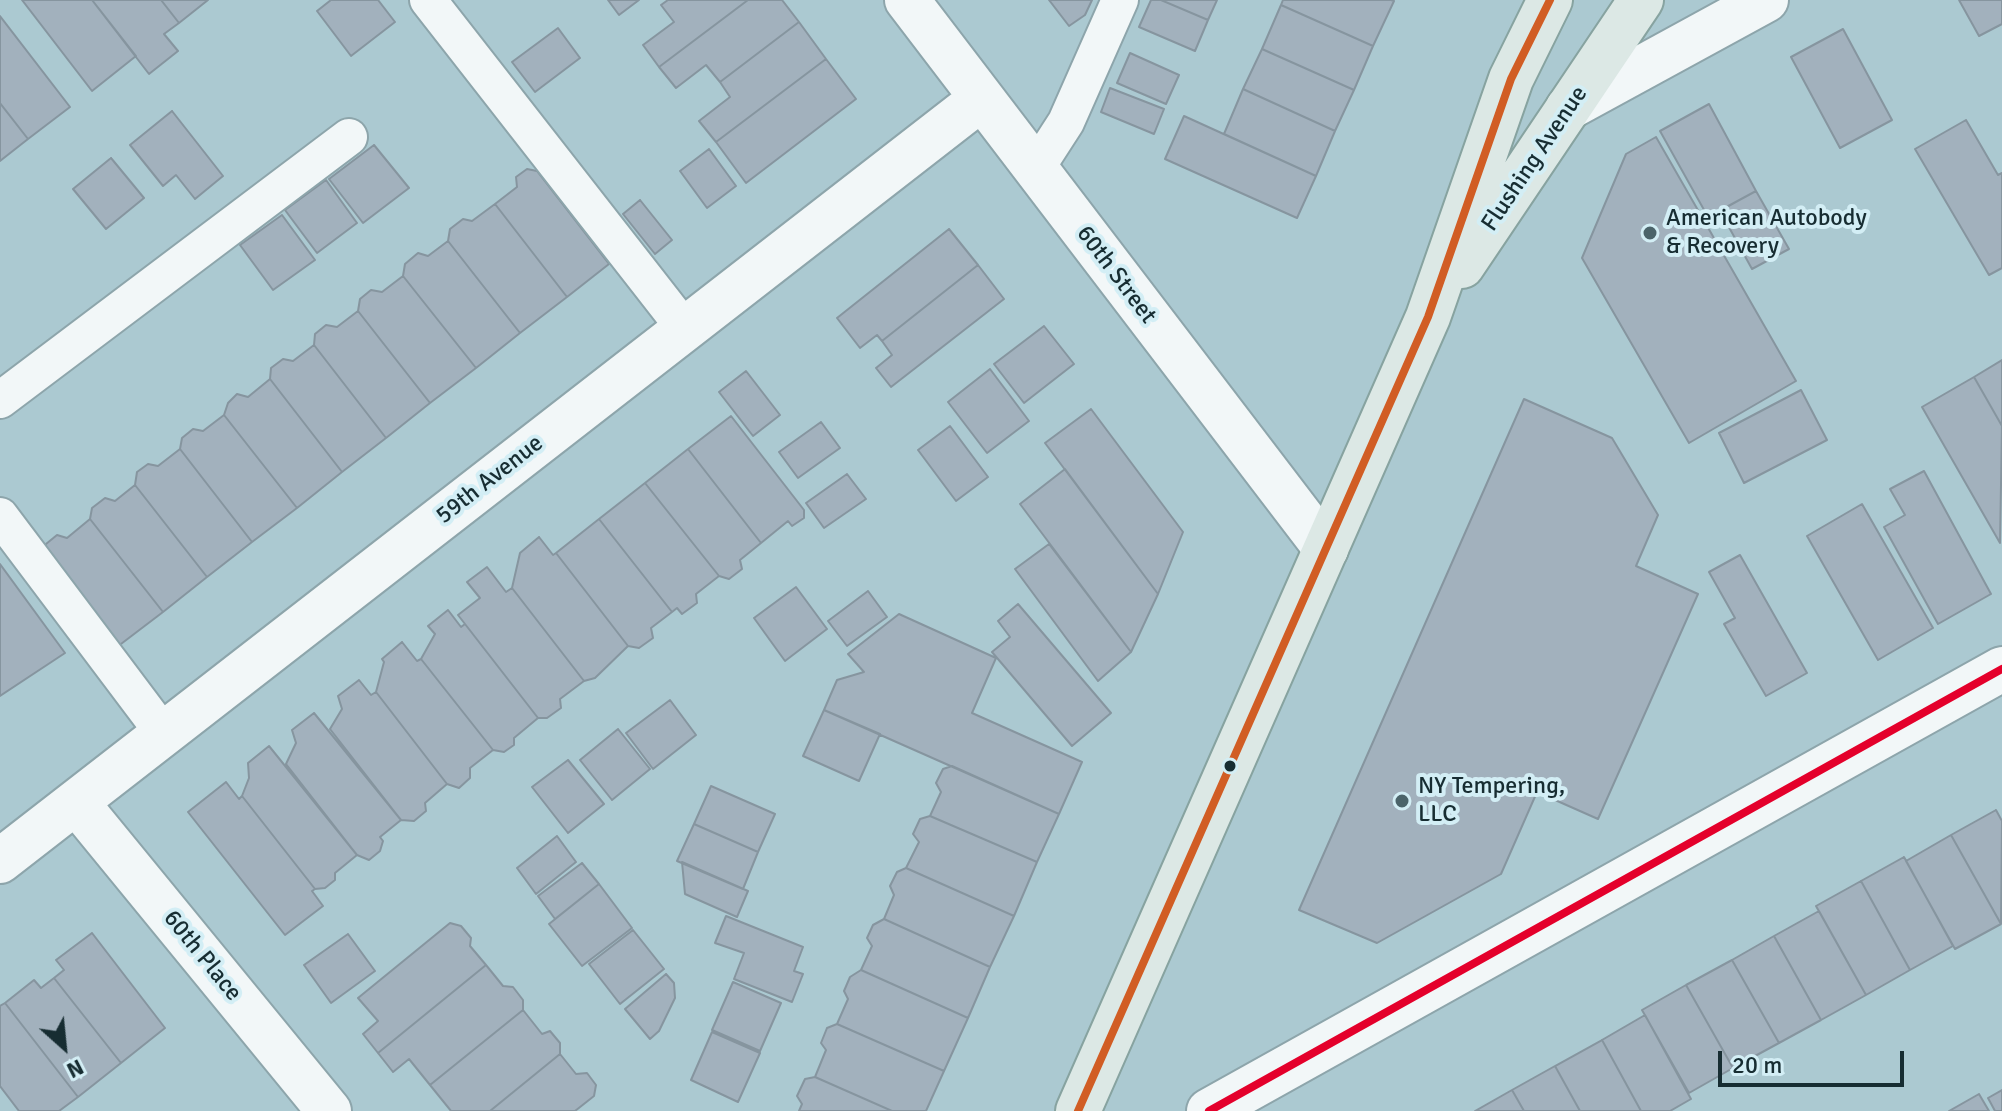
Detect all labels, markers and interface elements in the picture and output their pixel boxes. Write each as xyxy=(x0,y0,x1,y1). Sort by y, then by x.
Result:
street label: Flushing Avenue xyxy=(1476,81,1594,237)
place label: American Autobody & Recovery xyxy=(1666,205,1867,261)
street label: 60th Street xyxy=(1070,220,1162,330)
marker: American Autobody & Recovery xyxy=(1641,224,1659,242)
street label: 59th Avenue xyxy=(431,429,549,531)
unlabelled marker xyxy=(1222,758,1238,774)
place label: NY Tempering, LLC xyxy=(1418,773,1565,829)
marker: NY Tempering, LLC xyxy=(1393,792,1411,810)
street label: 60th Place xyxy=(157,905,247,1007)
north arrow xyxy=(24,1007,104,1087)
scale bar xyxy=(1722,1035,1908,1085)
text: 20 m xyxy=(1732,1050,1782,1080)
text: N xyxy=(62,1053,88,1084)

